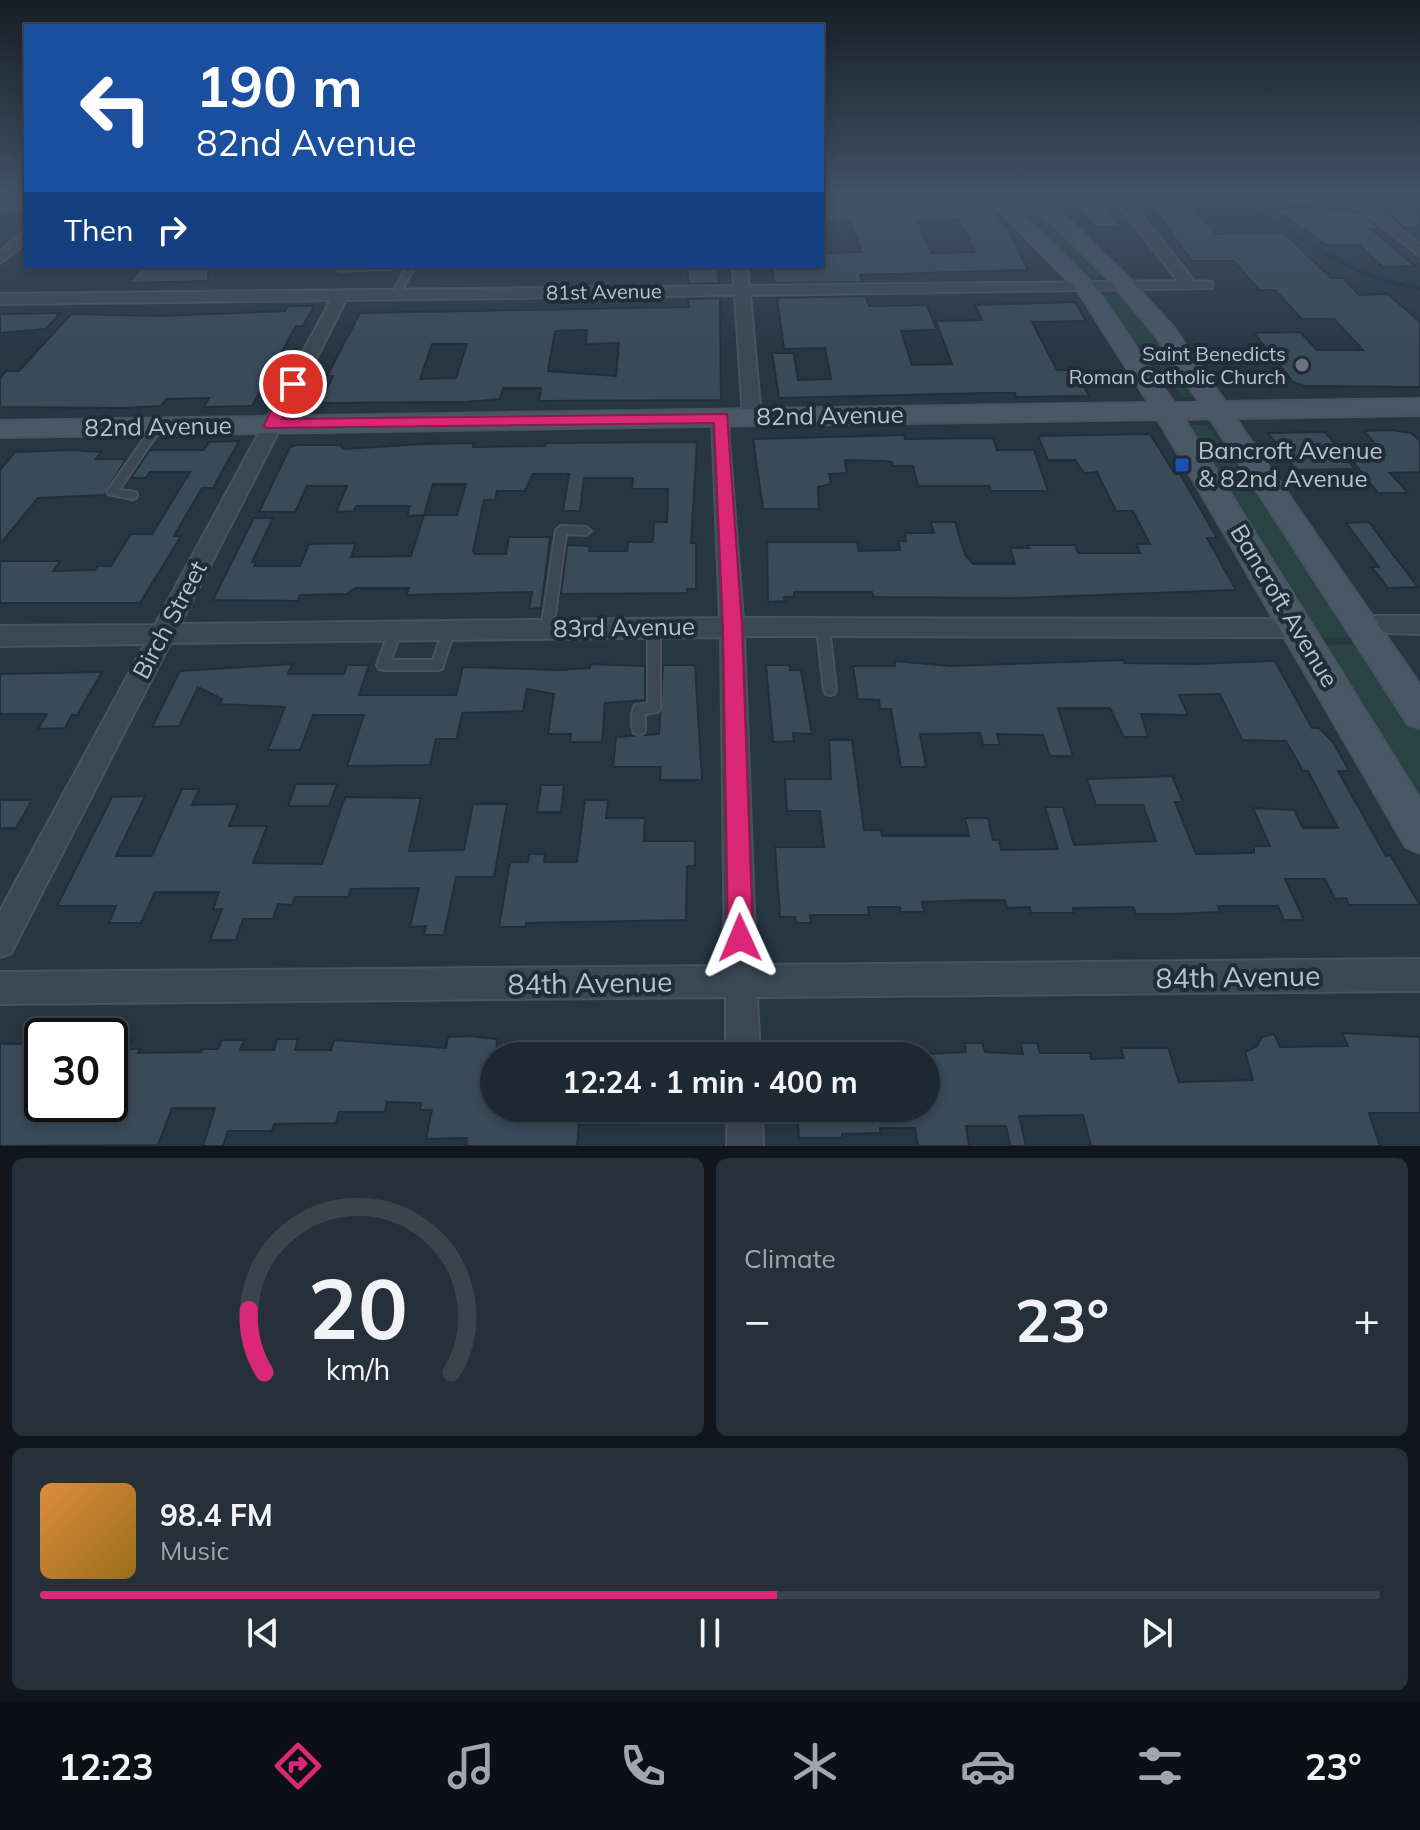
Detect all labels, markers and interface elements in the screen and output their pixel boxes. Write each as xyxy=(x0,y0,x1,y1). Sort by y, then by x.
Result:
text: 190 m xyxy=(196,51,363,121)
icon: left xyxy=(64,56,168,160)
text: 82nd Avenue xyxy=(196,120,417,165)
icon: right xyxy=(150,208,194,252)
text: Then xyxy=(64,211,134,249)
street label: 81st Avenue xyxy=(546,278,662,305)
place label: Saint Benedicts Roman Catholic Church xyxy=(1069,341,1286,389)
pin xyxy=(259,350,327,418)
marker: Saint Benedicts Roman Catholic Church xyxy=(1293,356,1311,374)
icon: arrive xyxy=(271,362,315,406)
street label: 82nd Avenue xyxy=(756,399,904,431)
street label: 82nd Avenue xyxy=(84,410,232,442)
place label: Bancroft Avenue & 82nd Avenue xyxy=(1198,435,1383,493)
marker: Bancroft Avenue & 82nd Avenue xyxy=(1173,456,1191,474)
street label: Bancroft Avenue xyxy=(1224,519,1345,692)
street label: Birch Street xyxy=(126,555,213,684)
street label: 83rd Avenue xyxy=(553,611,695,643)
position arrow xyxy=(698,896,782,980)
street label: 84th Avenue xyxy=(1155,958,1321,995)
street label: 84th Avenue xyxy=(507,964,673,1001)
speed limit sign: 30 xyxy=(24,1018,128,1122)
text: 12:24 · 1 min · 400 m xyxy=(562,1063,858,1101)
text: Climate xyxy=(744,1242,836,1275)
text: 20 xyxy=(308,1255,408,1360)
text: 23° xyxy=(1015,1282,1109,1357)
text: − xyxy=(744,1292,770,1347)
text: + xyxy=(1354,1292,1380,1347)
text: km/h xyxy=(326,1351,390,1387)
text: 98.4 FM xyxy=(160,1496,273,1534)
text: Music xyxy=(160,1534,229,1567)
icon: previous xyxy=(241,1611,285,1655)
icon: pause xyxy=(688,1611,732,1655)
icon: next xyxy=(1135,1611,1179,1655)
icon: directions xyxy=(270,1738,326,1794)
icon: music xyxy=(443,1738,499,1794)
icon: phone xyxy=(615,1738,671,1794)
icon: climate xyxy=(787,1738,843,1794)
icon: car xyxy=(960,1738,1016,1794)
icon: filters xyxy=(1132,1738,1188,1794)
text: 12:23 xyxy=(58,1744,154,1789)
text: 23° xyxy=(1305,1744,1362,1789)

